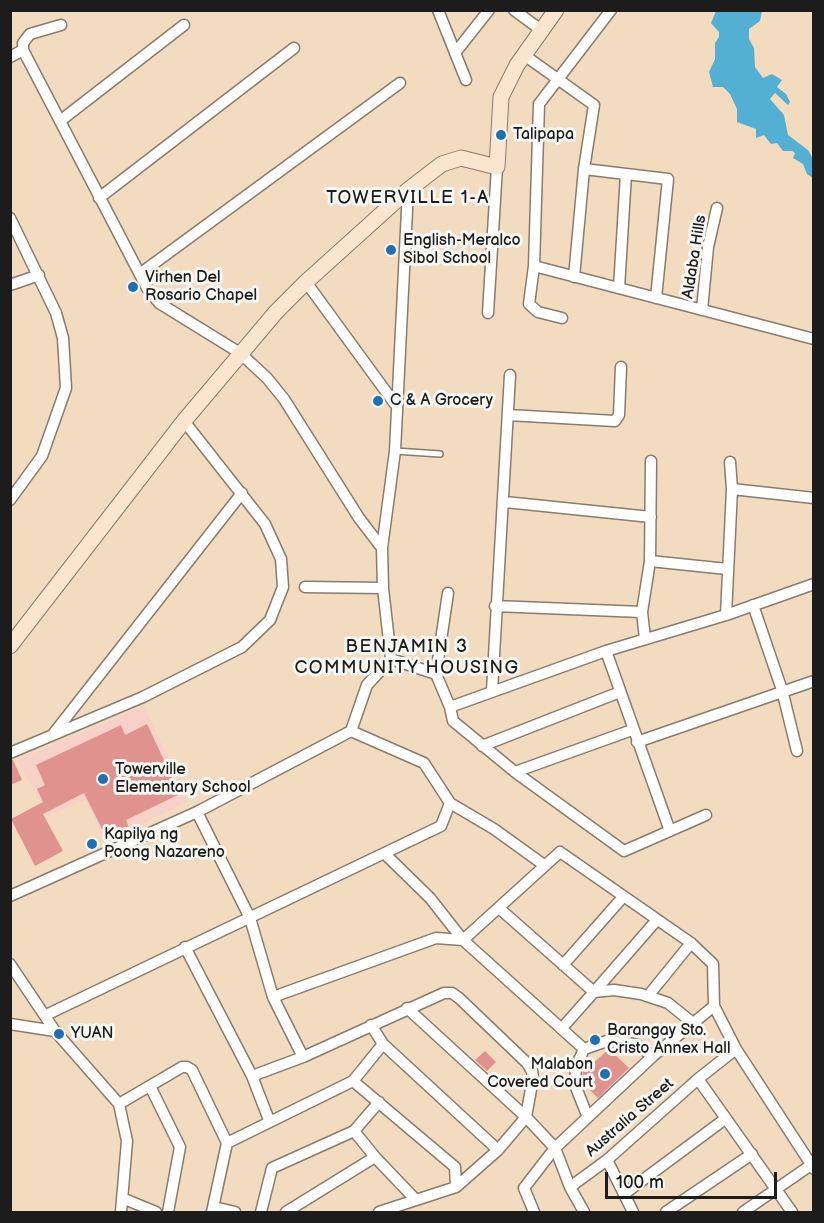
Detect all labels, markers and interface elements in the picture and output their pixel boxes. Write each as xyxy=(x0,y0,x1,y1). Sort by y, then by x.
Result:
place label: Talipapa xyxy=(513,125,574,145)
marker: Talipapa xyxy=(494,128,508,142)
district label: TOWERVILLE 1-A xyxy=(326,187,490,209)
street label: Aldaba Hills xyxy=(679,214,711,300)
place label: English-Meralco Sibol School xyxy=(403,231,521,269)
marker: English-Meralco Sibol School xyxy=(384,243,398,257)
place label: Virhen Del Rosario Chapel xyxy=(145,268,257,306)
marker: Virhen Del Rosario Chapel xyxy=(126,280,140,294)
place label: C & A Grocery xyxy=(390,391,493,411)
marker: C & A Grocery xyxy=(371,394,385,408)
district label: BENJAMIN 3 COMMUNITY HOUSING xyxy=(294,636,520,678)
place label: Towerville Elementary School xyxy=(115,760,251,798)
marker: Towerville Elementary School xyxy=(96,772,110,786)
place label: Kapilya ng Poong Nazareno xyxy=(104,825,225,863)
marker: Kapilya ng Poong Nazareno xyxy=(85,837,99,851)
place label: Barangay Sto. Cristo Annex Hall xyxy=(607,1021,730,1059)
place label: YUAN xyxy=(71,1024,113,1044)
marker: YUAN xyxy=(52,1027,66,1041)
marker: Barangay Sto. Cristo Annex Hall xyxy=(588,1033,602,1047)
place label: Malabon Covered Court xyxy=(487,1055,593,1093)
marker: Malabon Covered Court xyxy=(598,1067,612,1081)
street label: Australia Street xyxy=(582,1075,678,1161)
scale bar xyxy=(608,1160,780,1198)
text: 100 m xyxy=(616,1172,664,1193)

